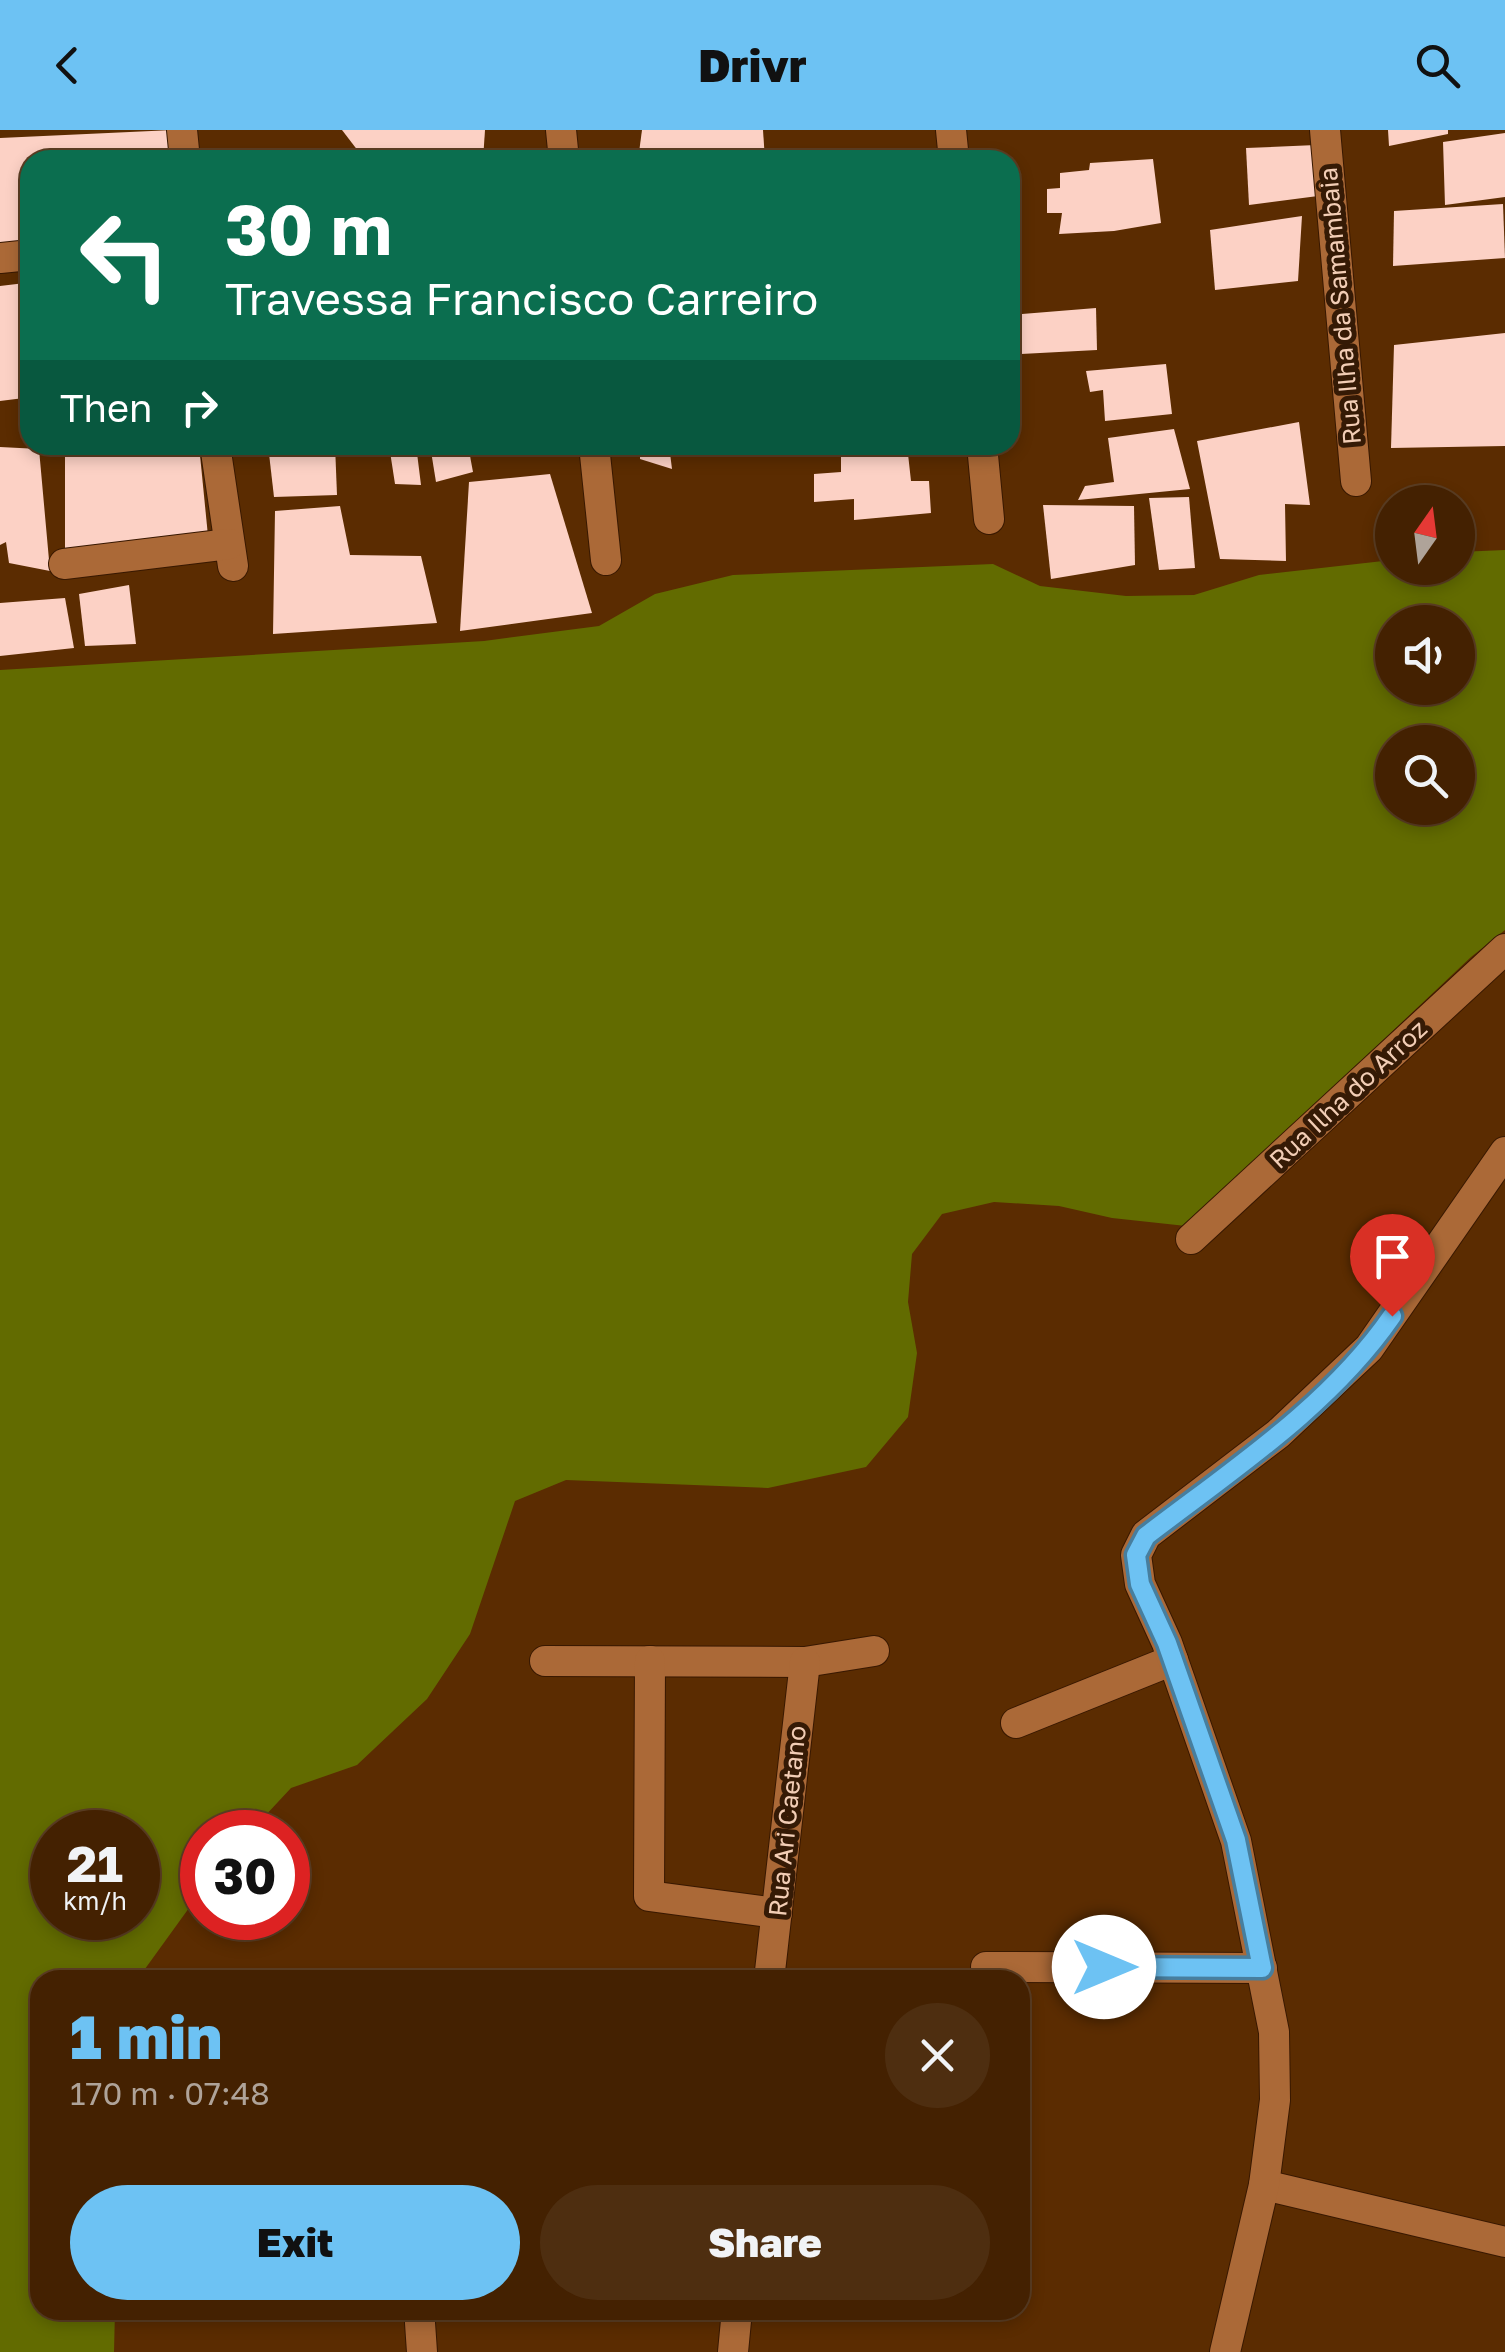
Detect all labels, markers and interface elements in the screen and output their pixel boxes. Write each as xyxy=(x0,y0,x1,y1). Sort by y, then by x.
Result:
icon: back xyxy=(40,38,95,93)
text: Drivr xyxy=(698,38,807,92)
icon: search xyxy=(1410,38,1465,93)
street label: Rua Ilha da Samambaia xyxy=(1312,166,1367,446)
text: 30 m xyxy=(225,186,392,270)
icon: left xyxy=(60,190,190,320)
text: Travessa Francisco Carreiro xyxy=(225,271,818,325)
icon: right xyxy=(172,380,227,435)
text: Then xyxy=(60,385,152,430)
north arrow xyxy=(1375,485,1475,585)
map controls xyxy=(1375,485,1475,825)
button: sound xyxy=(1375,605,1475,705)
button: search xyxy=(1375,725,1475,825)
street label: Rua Ilha do Arroz xyxy=(1262,1013,1433,1175)
pin xyxy=(1350,1214,1435,1317)
icon: arrive xyxy=(1365,1229,1420,1284)
street label: Rua Ari Caetano xyxy=(761,1724,812,1918)
speed limit sign: 30 xyxy=(180,1810,310,1940)
text: 21 xyxy=(67,1833,123,1893)
text: km/h xyxy=(63,1885,127,1916)
position arrow xyxy=(1052,1915,1156,2019)
text: 1 min xyxy=(70,2000,222,2072)
button: close xyxy=(885,2003,990,2108)
text: 170 m · 07:48 xyxy=(70,2074,270,2112)
button: Exit xyxy=(70,2185,520,2300)
button: Share xyxy=(540,2185,990,2300)

